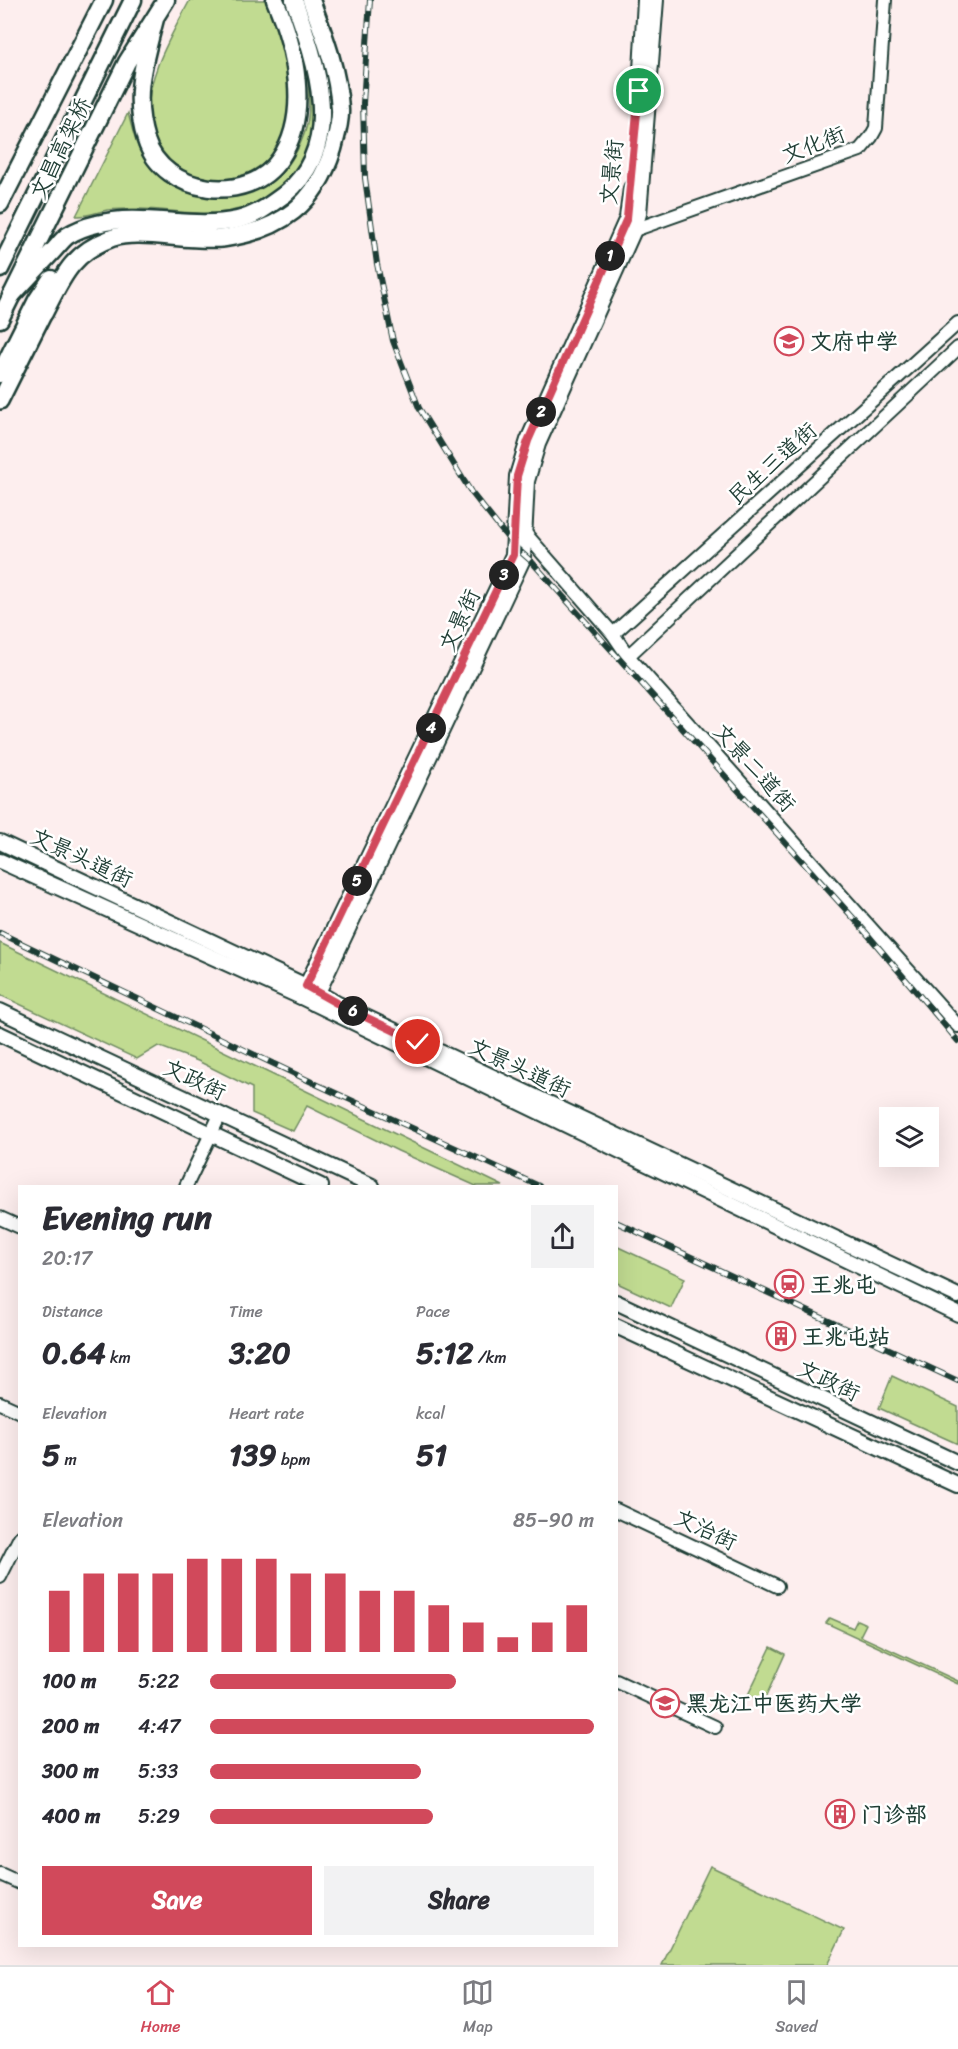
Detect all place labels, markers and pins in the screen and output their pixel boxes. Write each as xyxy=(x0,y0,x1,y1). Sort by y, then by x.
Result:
pin xyxy=(613,65,664,116)
pin: 1 xyxy=(595,241,625,271)
place label: 文府中学 xyxy=(810,322,898,361)
school or university icon: 文府中学 xyxy=(773,325,805,357)
pin: 2 xyxy=(526,397,556,427)
pin: 3 xyxy=(489,560,519,590)
pin: 4 xyxy=(416,713,446,743)
pin: 5 xyxy=(342,866,372,896)
pin: 6 xyxy=(338,996,368,1026)
pin xyxy=(392,1016,443,1067)
place label: 王兆屯 xyxy=(810,1265,876,1304)
station icon: 王兆屯 xyxy=(773,1268,805,1300)
place label: 王兆屯站 xyxy=(802,1317,890,1356)
building icon: 王兆屯站 xyxy=(765,1320,797,1352)
place label: 黑龙江中医药大学 xyxy=(686,1684,862,1723)
school or university icon: 黑龙江中医药大学 xyxy=(649,1687,681,1719)
place label: 门诊部 xyxy=(861,1795,927,1834)
building icon: 门诊部 xyxy=(824,1798,856,1830)

